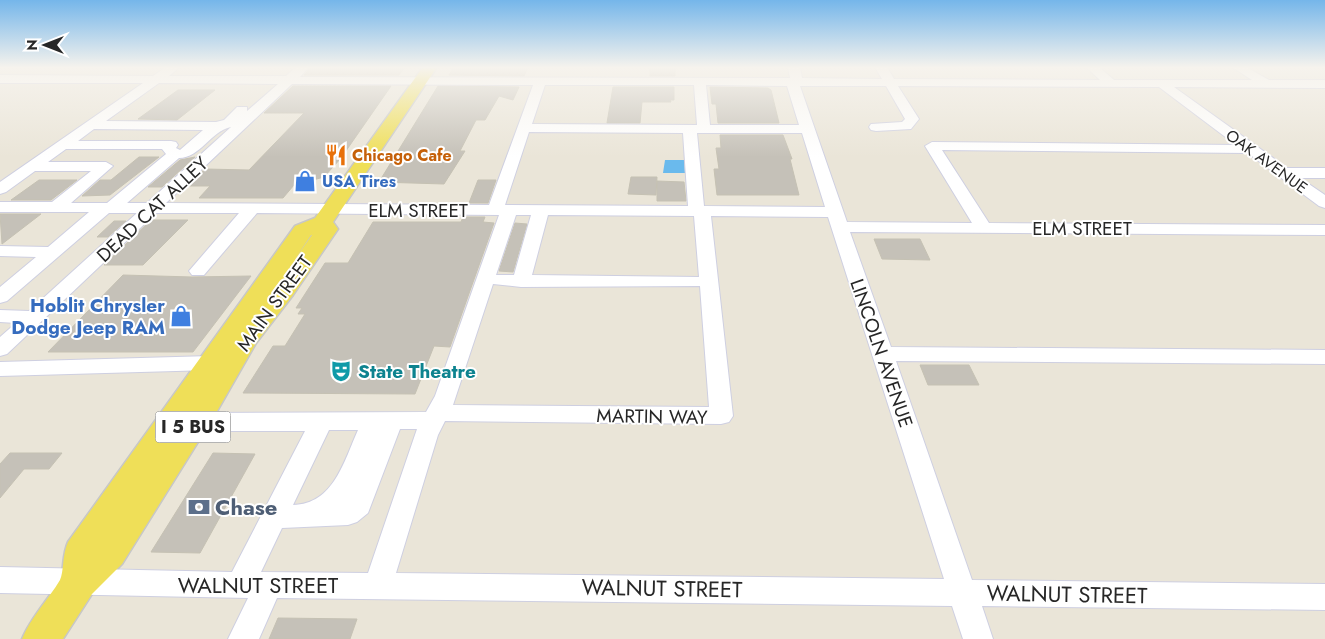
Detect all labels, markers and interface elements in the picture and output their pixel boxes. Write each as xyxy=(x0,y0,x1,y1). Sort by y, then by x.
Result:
north arrow xyxy=(20,20,70,70)
text: N xyxy=(22,39,42,51)
street label: OAK AVENUE xyxy=(1221,124,1312,199)
restaurant icon: Chicago Cafe xyxy=(323,142,349,168)
place label: Chicago Cafe xyxy=(352,144,452,167)
street label: DEAD CAT ALLEY xyxy=(91,150,214,268)
shop icon: USA Tires xyxy=(292,168,318,194)
place label: USA Tires xyxy=(322,170,396,193)
street label: ELM STREET xyxy=(368,197,468,224)
street label: ELM STREET xyxy=(1032,215,1132,242)
street label: MAIN STREET xyxy=(230,250,319,357)
street label: LINCOLN AVENUE xyxy=(843,275,920,431)
place label: Hoblit Chrysler Dodge Jeep RAM xyxy=(11,292,165,341)
shop icon: Hoblit Chrysler Dodge Jeep RAM xyxy=(168,303,194,329)
theatre icon: State Theatre xyxy=(328,358,354,384)
place label: State Theatre xyxy=(358,358,476,385)
street label: MARTIN WAY xyxy=(596,402,708,431)
road number: I 5 BUS xyxy=(156,412,230,442)
place label: Chase xyxy=(215,491,277,523)
bank icon: Chase xyxy=(186,494,212,520)
street label: WALNUT STREET xyxy=(178,569,339,601)
street label: WALNUT STREET xyxy=(581,571,743,605)
street label: WALNUT STREET xyxy=(986,577,1148,611)

